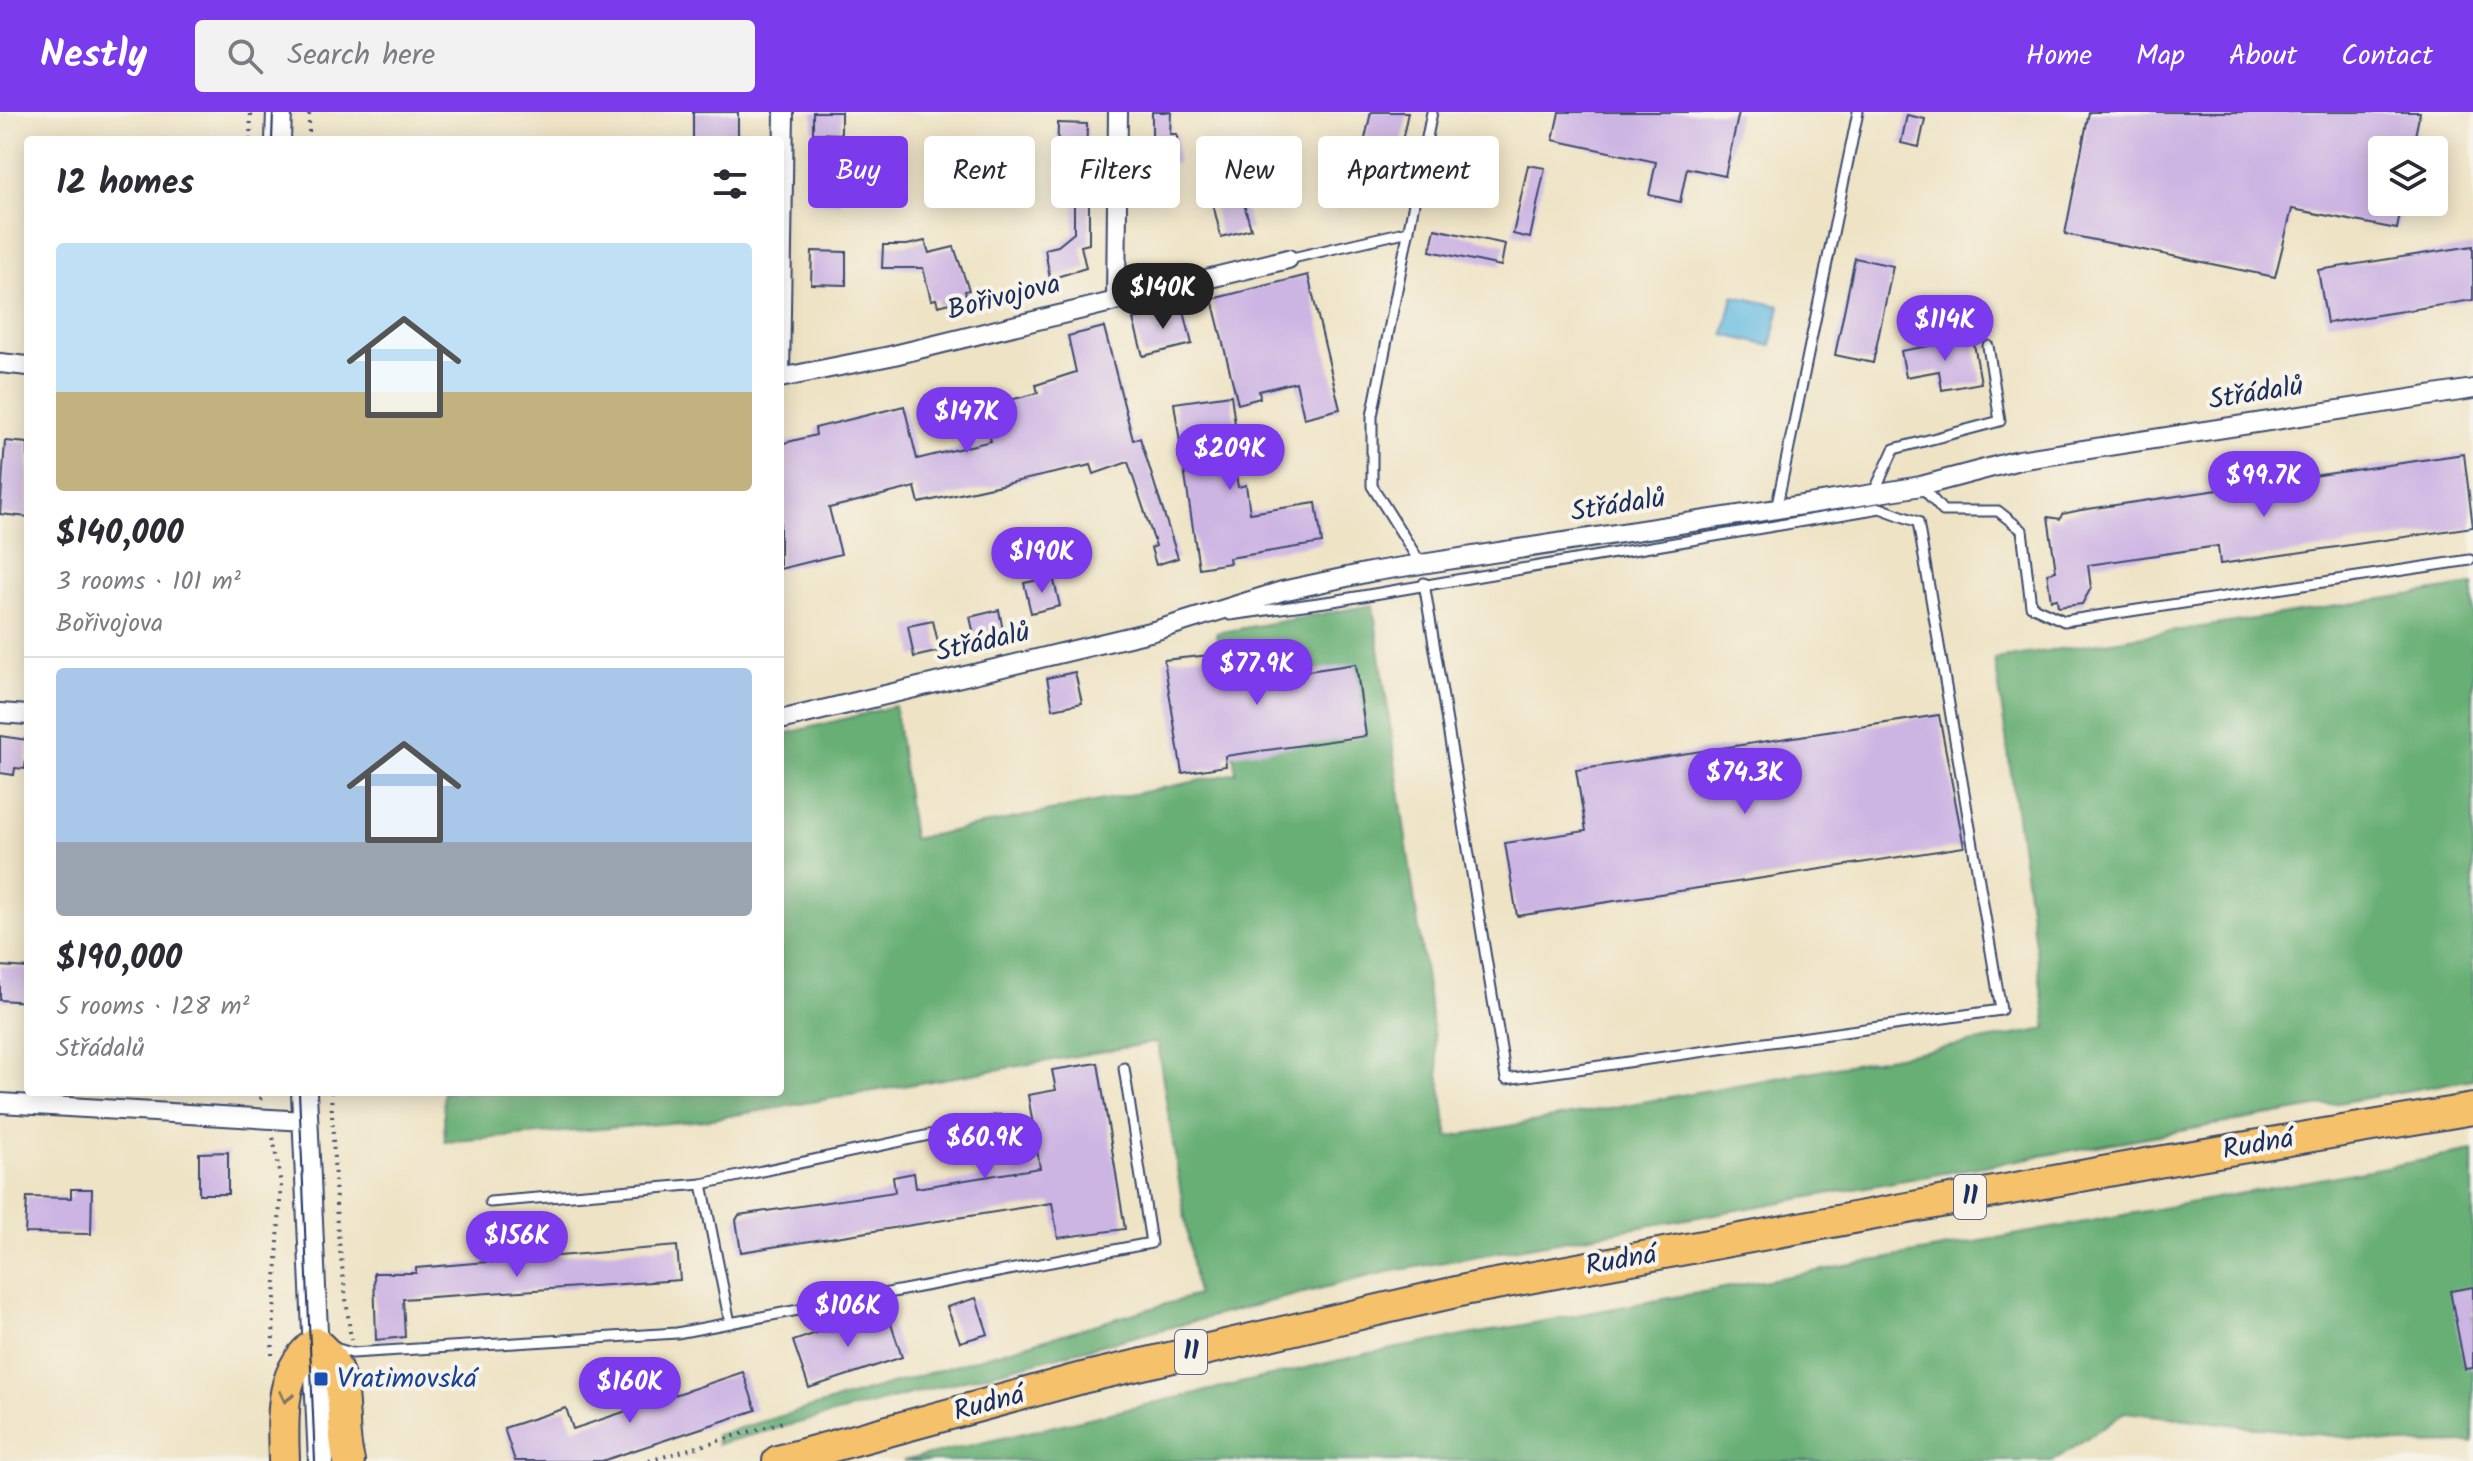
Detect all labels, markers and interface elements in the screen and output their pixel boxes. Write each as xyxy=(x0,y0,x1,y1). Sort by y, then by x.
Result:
search box xyxy=(195,20,755,92)
text: Nestly xyxy=(40,26,147,86)
text: Search here xyxy=(287,32,435,80)
icon: search xyxy=(223,34,267,78)
text: Home xyxy=(2026,34,2092,79)
text: Map xyxy=(2136,34,2185,79)
text: About xyxy=(2229,34,2297,79)
text: Contact xyxy=(2341,34,2433,79)
chip: Buy xyxy=(808,136,908,208)
chip: Rent xyxy=(924,136,1035,208)
chip: Filters xyxy=(1051,136,1180,208)
chip: New xyxy=(1196,136,1302,208)
chip: Apartment xyxy=(1318,136,1499,208)
map controls xyxy=(2368,136,2448,216)
button: layers xyxy=(2368,136,2448,216)
text: 12 homes xyxy=(56,157,194,211)
icon: filters xyxy=(708,162,752,206)
street label: Bořivojova xyxy=(943,262,1065,334)
pin: $140K xyxy=(1107,263,1219,331)
text: $140K xyxy=(1130,268,1196,310)
icon: home xyxy=(332,295,476,439)
pin: $114K xyxy=(1889,295,2001,363)
text: $114K xyxy=(1915,300,1975,342)
street label: Střádalů xyxy=(2205,364,2307,424)
pin: $147K xyxy=(911,387,1023,455)
text: $147K xyxy=(934,392,1000,434)
pin: $209K xyxy=(1174,424,1286,492)
text: $209K xyxy=(1194,429,1266,471)
pin: $99.7K xyxy=(2199,451,2329,519)
text: $99.7K xyxy=(2226,456,2302,498)
street label: Střádalů xyxy=(1567,476,1669,536)
text: $140,000 xyxy=(56,507,184,561)
pin: $190K xyxy=(986,527,1098,595)
text: $190K xyxy=(1009,532,1075,574)
text: 3 rooms · 101 m² xyxy=(56,561,241,603)
text: Bořivojova xyxy=(56,603,163,645)
street label: Střádalů xyxy=(932,610,1034,676)
pin: $77.9K xyxy=(1192,639,1322,707)
text: $77.9K xyxy=(1220,644,1294,686)
icon: home xyxy=(332,720,476,864)
pin: $74.3K xyxy=(1680,748,1810,816)
text: $74.3K xyxy=(1706,753,1784,795)
text: $190,000 xyxy=(56,932,182,986)
text: 5 rooms · 128 m² xyxy=(56,986,249,1028)
text: Střádalů xyxy=(56,1028,144,1070)
pin: $60.9K xyxy=(920,1113,1050,1181)
street label: Rudná xyxy=(2219,1116,2300,1173)
text: $60.9K xyxy=(946,1118,1024,1160)
road number: 11 xyxy=(1954,1175,1986,1219)
pin: $156K xyxy=(461,1211,573,1279)
text: $156K xyxy=(484,1216,550,1258)
street label: Rudná xyxy=(1582,1232,1663,1289)
pin: $106K xyxy=(792,1281,904,1349)
text: $106K xyxy=(815,1286,881,1328)
road number: 11 xyxy=(1175,1330,1207,1374)
place label: Vratimovská xyxy=(337,1357,480,1402)
pin: $160K xyxy=(574,1357,686,1425)
text: $160K xyxy=(597,1362,663,1404)
marker: Vratimovská xyxy=(312,1370,330,1388)
street label: Rudná xyxy=(948,1372,1032,1435)
one-way arrow xyxy=(278,1389,295,1403)

